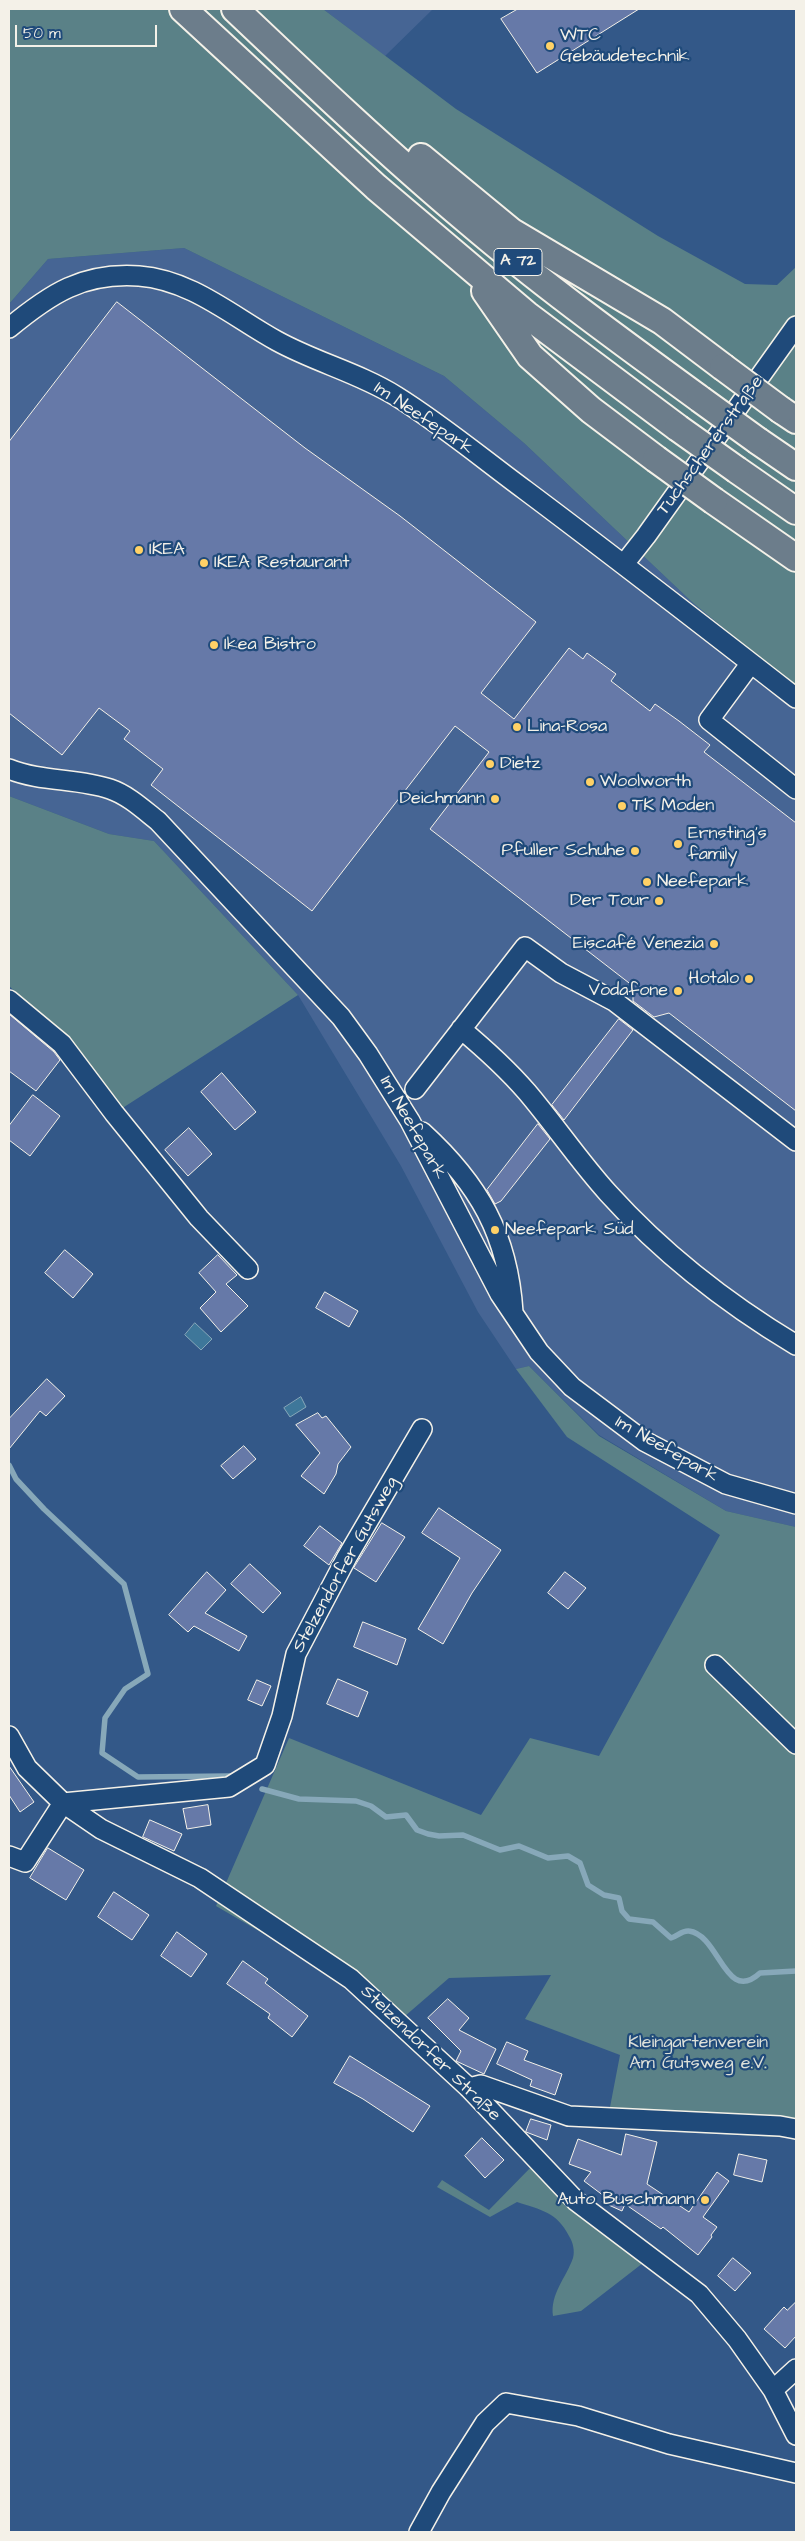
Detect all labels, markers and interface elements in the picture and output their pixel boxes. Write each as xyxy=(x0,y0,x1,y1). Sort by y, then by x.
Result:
scale bar xyxy=(18,15,160,47)
text: 50 m xyxy=(23,23,61,44)
place label: WTC Gebäudetechnik xyxy=(560,25,690,68)
marker: WTC Gebäudetechnik xyxy=(544,40,556,52)
road number: A 72 xyxy=(494,248,542,276)
street label: Tuchschererstraße xyxy=(653,372,769,520)
street label: Im Neefepark xyxy=(369,378,477,460)
place label: IKEA xyxy=(149,539,185,561)
marker: IKEA xyxy=(133,544,145,556)
place label: IKEA Restaurant xyxy=(214,552,350,574)
marker: IKEA Restaurant xyxy=(198,557,210,569)
place label: Ikea Bistro xyxy=(224,634,316,656)
marker: Ikea Bistro xyxy=(208,639,220,651)
place label: Lina-Rosa xyxy=(527,716,607,738)
marker: Lina-Rosa xyxy=(511,721,523,733)
place label: Dietz xyxy=(500,753,540,775)
marker: Dietz xyxy=(484,758,496,770)
place label: Woolworth xyxy=(600,771,691,793)
marker: Woolworth xyxy=(584,776,596,788)
place label: Deichmann xyxy=(399,788,485,810)
marker: Deichmann xyxy=(489,793,501,805)
place label: TK Moden xyxy=(632,795,714,817)
marker: TK Moden xyxy=(616,800,628,812)
place label: Ernsting's family xyxy=(688,823,767,866)
marker: Ernsting's family xyxy=(672,838,684,850)
place label: Pfuller Schuhe xyxy=(501,840,625,862)
marker: Pfuller Schuhe xyxy=(629,845,641,857)
place label: Neefepark xyxy=(657,871,748,893)
marker: Neefepark xyxy=(641,876,653,888)
place label: Der Tour xyxy=(570,890,649,912)
marker: Der Tour xyxy=(653,895,665,907)
place label: Eiscafé Venezia xyxy=(573,933,704,955)
marker: Eiscafé Venezia xyxy=(708,938,720,950)
place label: Hotalo xyxy=(689,968,739,990)
marker: Hotalo xyxy=(743,973,755,985)
place label: Vodafone xyxy=(589,980,668,1002)
marker: Vodafone xyxy=(672,985,684,997)
street label: Im Neefepark xyxy=(374,1073,450,1183)
place label: Neefepark Süd xyxy=(505,1219,633,1241)
marker: Neefepark Süd xyxy=(489,1224,501,1236)
street label: Im Neefepark xyxy=(611,1412,721,1488)
street label: Stelzendorfer Gutsweg xyxy=(289,1473,403,1657)
street label: Stelzendorfer Straße xyxy=(355,1981,505,2127)
park label: Kleingartenverein Am Gutsweg e.V. xyxy=(628,2032,768,2074)
place label: Auto Buschmann xyxy=(557,2189,695,2211)
marker: Auto Buschmann xyxy=(699,2194,711,2206)

